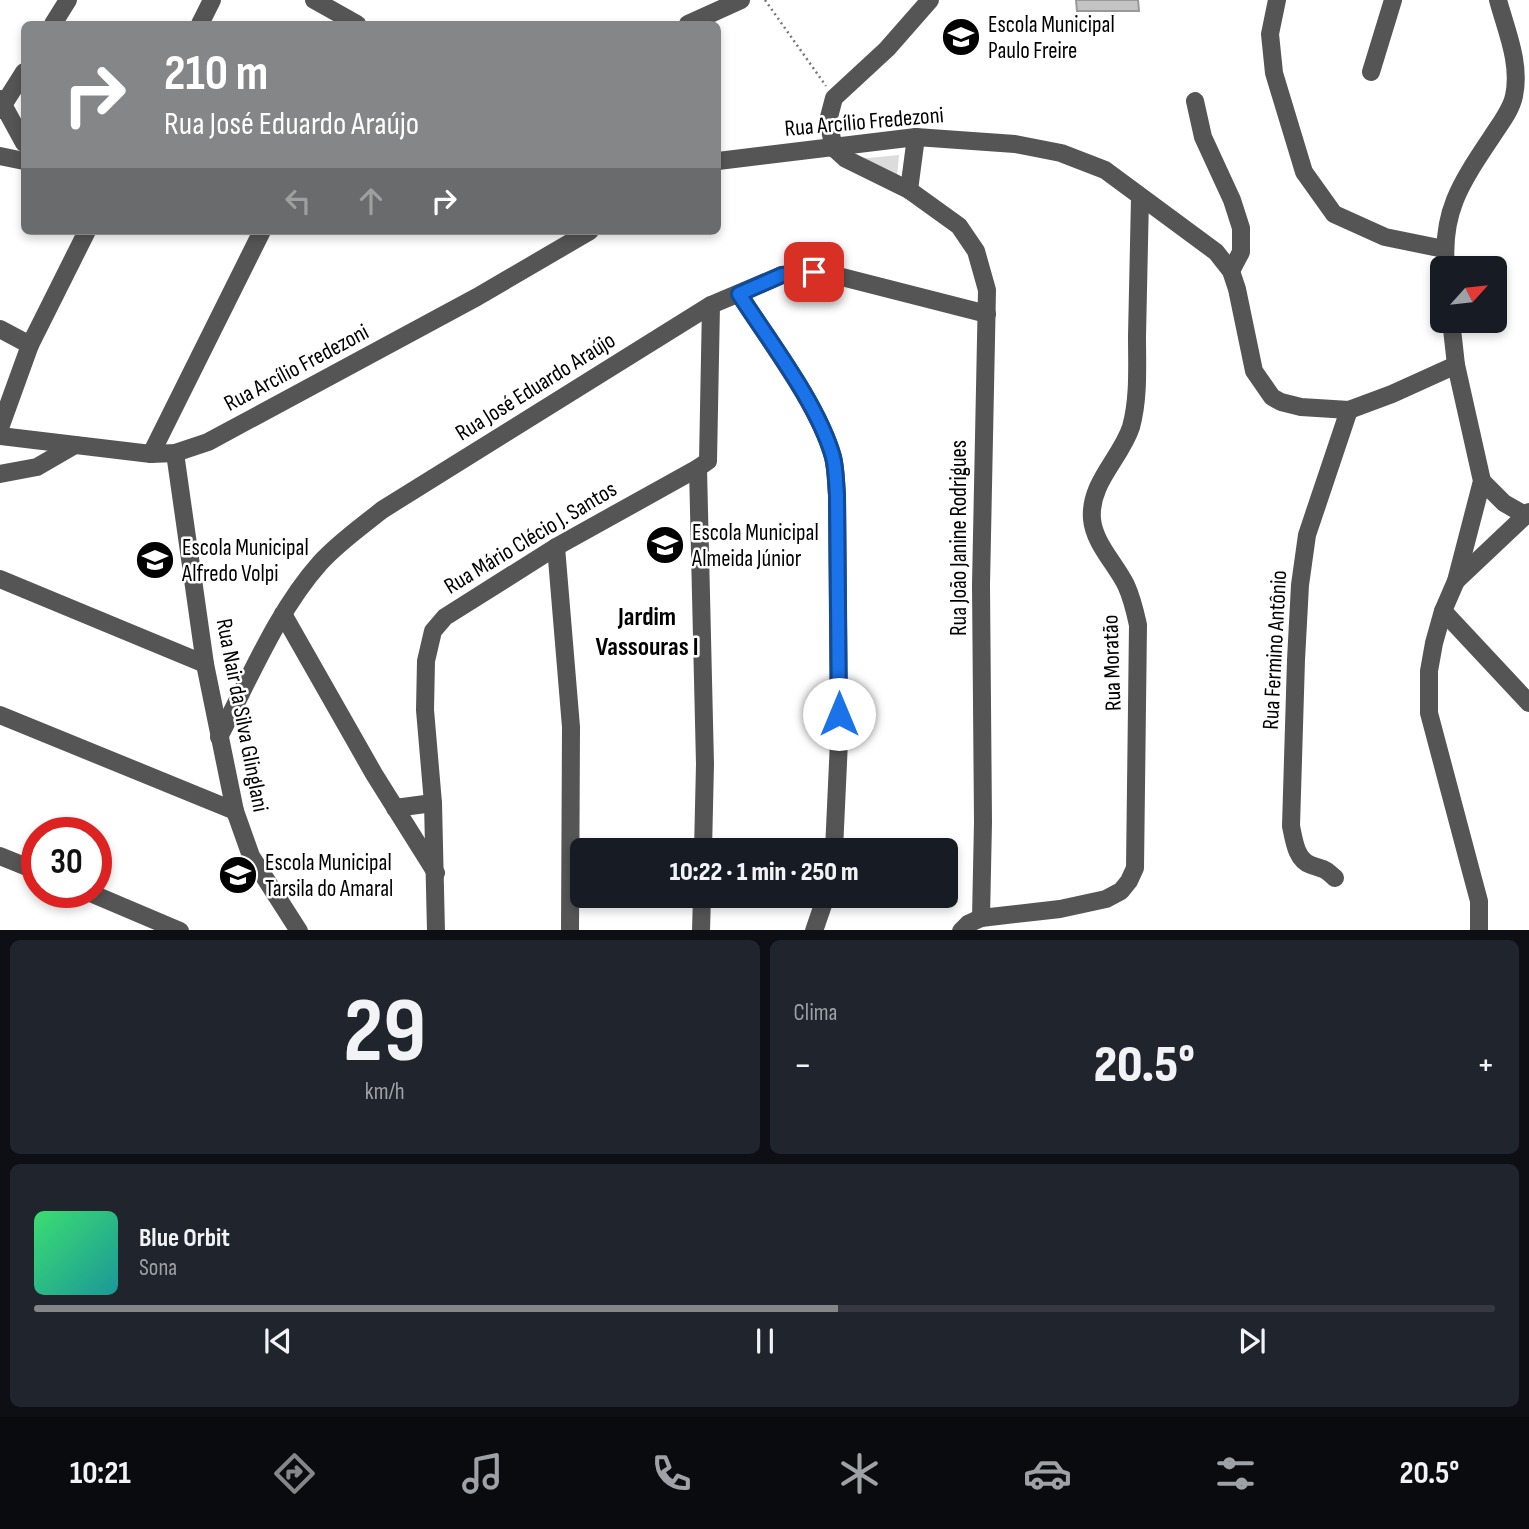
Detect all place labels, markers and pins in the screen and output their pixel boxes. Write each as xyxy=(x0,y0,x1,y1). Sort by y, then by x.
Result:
place label: Escola Municipal Paulo Freire xyxy=(988,11,1115,65)
school or university icon: Escola Municipal Paulo Freire xyxy=(940,16,982,58)
pin xyxy=(784,242,844,302)
place label: Escola Municipal Almeida Júnior xyxy=(691,519,819,573)
school or university icon: Escola Municipal Almeida Júnior xyxy=(644,524,686,566)
place label: Escola Municipal Alfredo Volpi xyxy=(181,534,309,588)
school or university icon: Escola Municipal Alfredo Volpi xyxy=(134,539,176,581)
place label: Escola Municipal Tarsila do Amaral xyxy=(265,849,393,903)
school or university icon: Escola Municipal Tarsila do Amaral xyxy=(217,854,259,896)

